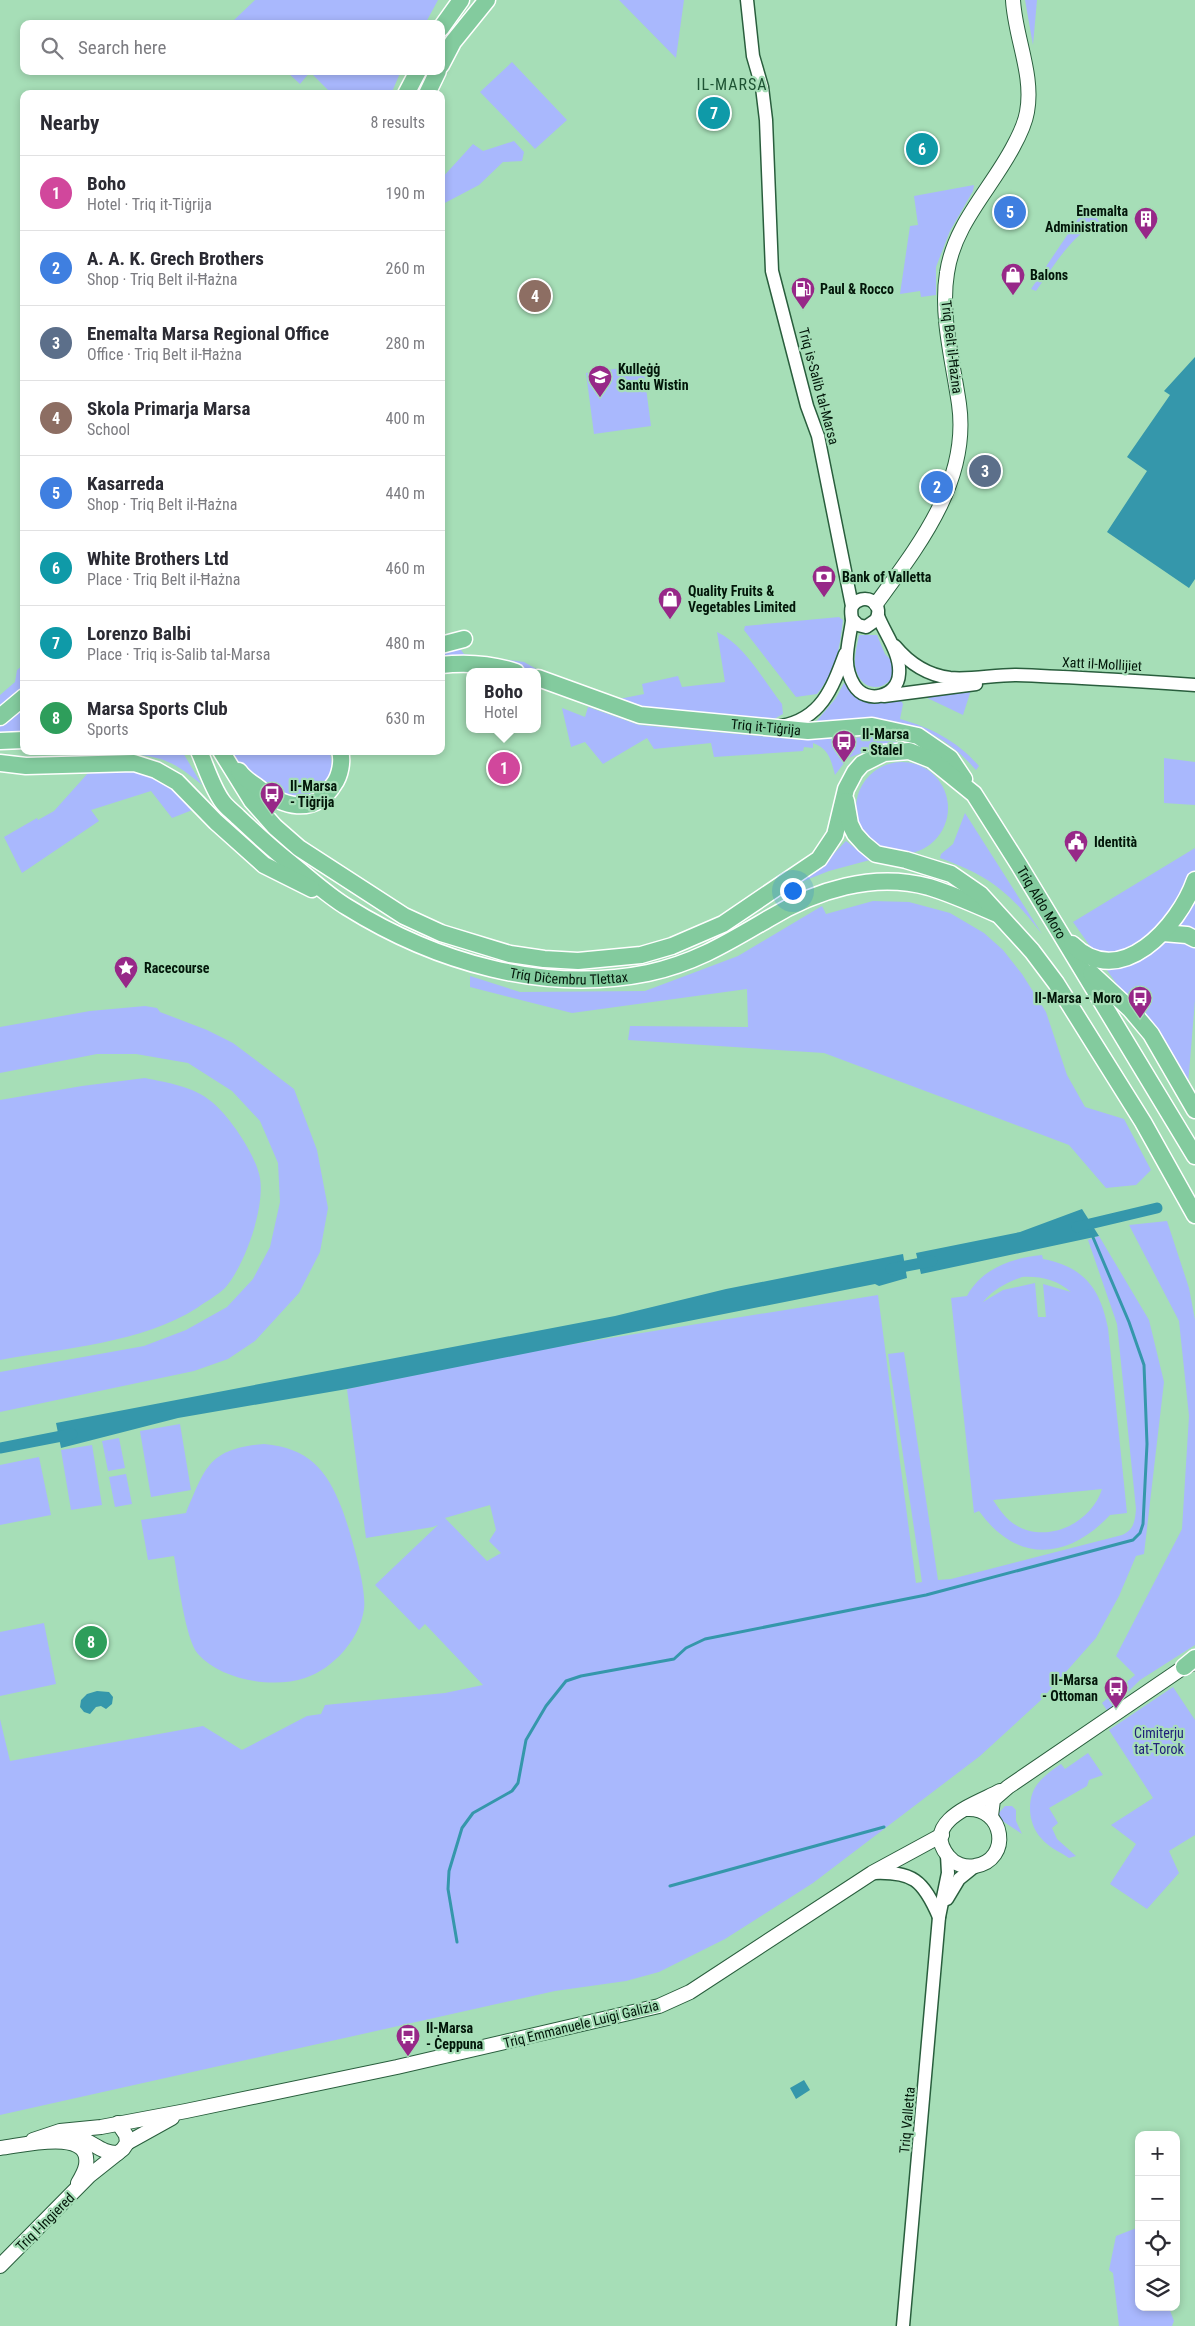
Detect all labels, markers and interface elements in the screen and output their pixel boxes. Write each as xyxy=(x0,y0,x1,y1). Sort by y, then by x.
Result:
search box xyxy=(20,20,445,75)
icon: search xyxy=(38,34,66,62)
text: Search here xyxy=(78,36,166,59)
district label: IL-MARSA xyxy=(696,75,768,94)
pin: 7 xyxy=(698,94,730,132)
text: Nearby xyxy=(40,111,99,135)
text: 8 results xyxy=(370,113,425,132)
pin: 6 xyxy=(906,130,938,168)
text: Boho xyxy=(87,172,126,195)
text: 1 xyxy=(52,184,60,203)
text: 190 m xyxy=(386,184,425,203)
pin: 5 xyxy=(994,193,1026,231)
text: Hotel · Triq it-Tiġrija xyxy=(87,195,212,214)
place label: Enemalta Administration xyxy=(1045,203,1128,235)
building icon: Enemalta Administration xyxy=(1133,206,1159,240)
text: A. A. K. Grech Brothers xyxy=(87,247,264,270)
text: 2 xyxy=(52,259,60,278)
text: 260 m xyxy=(386,259,425,278)
shop icon: Balons xyxy=(1000,262,1026,296)
place label: Balons xyxy=(1030,267,1068,283)
text: Shop · Triq Belt il-Ħażna xyxy=(87,270,237,289)
fuel station icon: Paul & Rocco xyxy=(790,276,816,310)
pin: 4 xyxy=(519,277,551,315)
place label: Paul & Rocco xyxy=(820,281,894,297)
street label: Triq Belt il-Ħażna xyxy=(938,299,966,395)
text: Enemalta Marsa Regional Office xyxy=(87,322,329,345)
street label: Triq is-Salib tal-Marsa xyxy=(796,326,842,446)
text: 3 xyxy=(52,334,60,353)
text: 280 m xyxy=(386,334,425,353)
text: Office · Triq Belt il-Ħażna xyxy=(87,345,242,364)
place label: Kulleġġ Santu Wistin xyxy=(618,361,689,393)
school or university icon: Kulleġġ Santu Wistin xyxy=(587,364,613,398)
text: Skola Primarja Marsa xyxy=(87,397,250,420)
text: 4 xyxy=(52,409,60,428)
text: 400 m xyxy=(386,409,425,428)
text: School xyxy=(87,420,130,439)
pin: 3 xyxy=(969,452,1001,490)
pin: 2 xyxy=(921,468,953,506)
text: Kasarreda xyxy=(87,472,164,495)
text: 5 xyxy=(52,484,60,503)
text: 440 m xyxy=(386,484,425,503)
text: Shop · Triq Belt il-Ħażna xyxy=(87,495,237,514)
text: White Brothers Ltd xyxy=(87,547,229,570)
text: 6 xyxy=(52,559,60,578)
text: 460 m xyxy=(386,559,425,578)
bank icon: Bank of Valletta xyxy=(811,564,837,598)
place label: Bank of Valletta xyxy=(842,569,932,585)
text: Place · Triq Belt il-Ħażna xyxy=(87,570,241,589)
place label: Quality Fruits & Vegetables Limited xyxy=(688,583,796,615)
shop icon: Quality Fruits & Vegetables Limited xyxy=(657,586,683,620)
text: Lorenzo Balbi xyxy=(87,622,191,645)
text: 7 xyxy=(52,634,60,653)
text: 480 m xyxy=(386,634,425,653)
text: Place · Triq is-Salib tal-Marsa xyxy=(87,645,270,664)
street label: Xatt il-Mollijiet xyxy=(1062,654,1142,674)
popup xyxy=(466,668,541,733)
text: Boho xyxy=(484,680,523,703)
text: Marsa Sports Club xyxy=(87,697,228,720)
text: Hotel xyxy=(484,703,518,722)
text: 8 xyxy=(52,709,60,728)
text: 630 m xyxy=(386,709,425,728)
street label: Triq it-Tiġrija xyxy=(730,716,802,738)
text: Sports xyxy=(87,720,129,739)
place label: Il-Marsa - Stalel xyxy=(862,726,910,758)
bus stop icon: Il-Marsa - Stalel xyxy=(831,729,857,763)
pin: 1 xyxy=(488,749,520,787)
place label: Il-Marsa - Tiġrija xyxy=(290,778,338,810)
bus stop icon: Il-Marsa - Tiġrija xyxy=(259,781,285,815)
public building icon: Identità xyxy=(1063,829,1089,863)
place label: Identità xyxy=(1094,834,1137,850)
street label: Triq Aldo Moro xyxy=(1014,863,1070,942)
your location xyxy=(780,878,806,904)
place icon: Racecourse xyxy=(113,955,139,989)
place label: Racecourse xyxy=(144,960,210,976)
street label: Triq Diċembru Tlettax xyxy=(508,965,629,988)
bus stop icon: Il-Marsa - Moro xyxy=(1127,985,1153,1019)
place label: Il-Marsa - Moro xyxy=(1034,990,1122,1006)
pin: 8 xyxy=(75,1623,107,1661)
place label: Il-Marsa - Ottoman xyxy=(1042,1672,1098,1704)
bus stop icon: Il-Marsa - Ottoman xyxy=(1103,1675,1129,1709)
park label: Cimiterju tat-Torok xyxy=(1134,1725,1184,1757)
street label: Triq Emmanuele Luigi Galizia xyxy=(502,1997,660,2051)
place label: Il-Marsa - Ċeppuna xyxy=(426,2020,484,2052)
bus stop icon: Il-Marsa - Ċeppuna xyxy=(395,2023,421,2057)
street label: Triq Valletta xyxy=(896,2086,918,2154)
map controls xyxy=(1135,2131,1180,2311)
button: + xyxy=(1135,2131,1180,2176)
button: − xyxy=(1135,2176,1180,2221)
street label: Triq l-Ingiered xyxy=(13,2190,77,2254)
button: locate xyxy=(1135,2221,1180,2266)
button: layers xyxy=(1135,2266,1180,2311)

